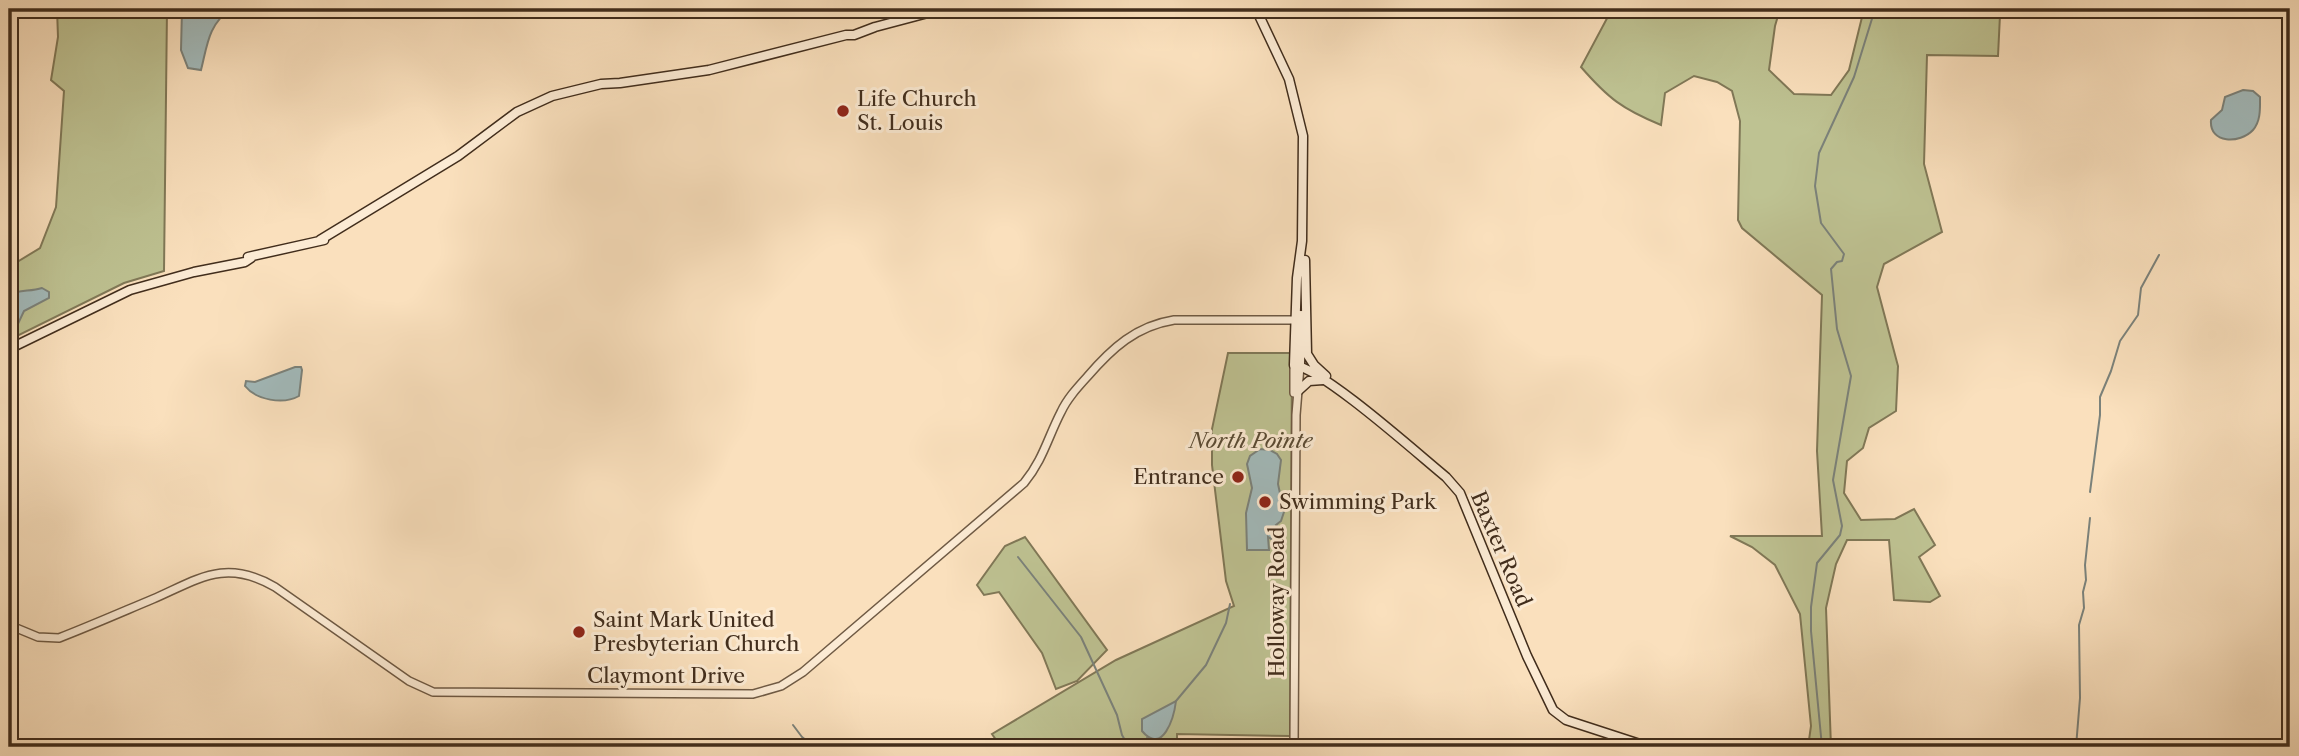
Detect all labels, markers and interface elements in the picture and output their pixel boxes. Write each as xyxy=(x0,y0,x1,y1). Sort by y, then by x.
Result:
place label: Life Church St. Louis xyxy=(857,86,977,135)
marker: Life Church St. Louis xyxy=(835,103,851,119)
park label: North Pointe xyxy=(1187,428,1314,453)
place label: Entrance xyxy=(1133,464,1224,489)
marker: Entrance xyxy=(1230,469,1246,485)
street label: Baxter Road xyxy=(1466,487,1537,611)
place label: Swimming Park xyxy=(1279,489,1437,514)
marker: Swimming Park xyxy=(1257,494,1273,510)
street label: Holloway Road xyxy=(1264,526,1289,678)
place label: Saint Mark United Presbyterian Church xyxy=(593,607,799,656)
marker: Saint Mark United Presbyterian Church xyxy=(571,624,587,640)
street label: Claymont Drive xyxy=(587,663,745,688)

